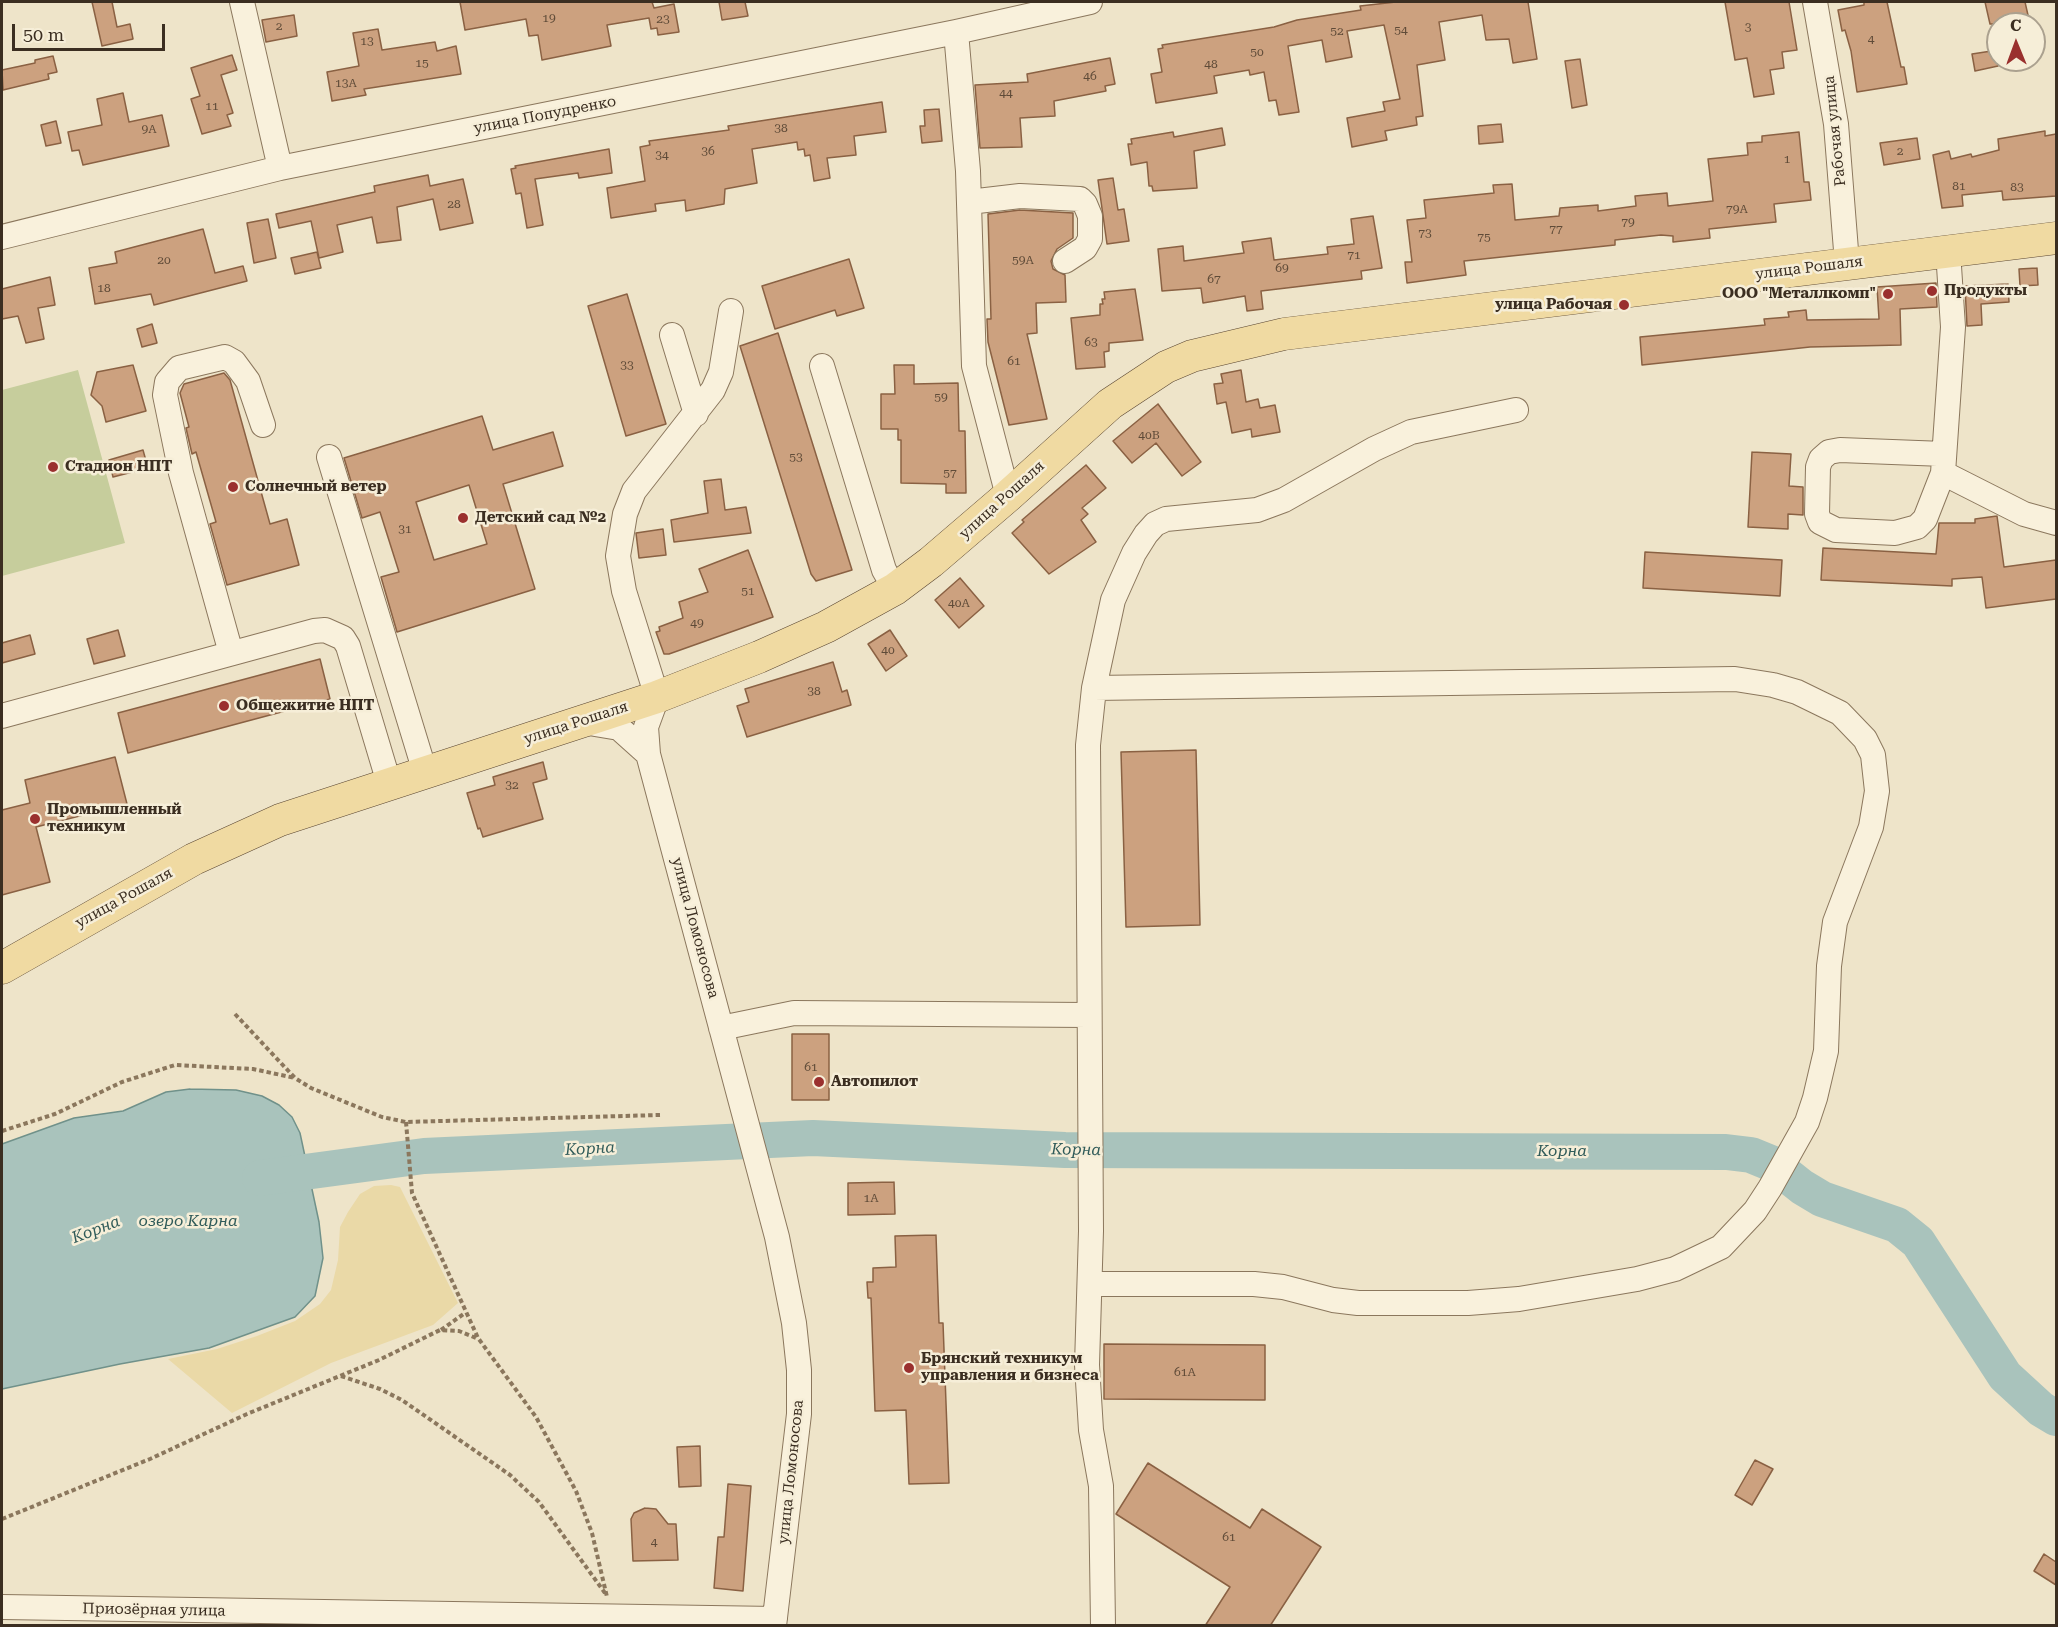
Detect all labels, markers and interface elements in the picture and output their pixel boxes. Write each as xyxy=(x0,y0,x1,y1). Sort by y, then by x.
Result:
house number: 19 xyxy=(542,11,556,25)
scale bar xyxy=(15,12,168,50)
house number: 23 xyxy=(656,12,670,26)
north arrow xyxy=(1986,12,2046,72)
text: С xyxy=(2010,16,2021,35)
house number: 2 xyxy=(276,19,282,33)
house number: 3 xyxy=(1745,20,1751,34)
house number: 54 xyxy=(1394,23,1408,37)
text: 50 m xyxy=(23,24,64,45)
house number: 52 xyxy=(1330,24,1344,38)
house number: 4 xyxy=(1868,32,1874,46)
house number: 13 xyxy=(360,34,374,48)
house number: 50 xyxy=(1250,45,1264,59)
house number: 15 xyxy=(415,56,429,70)
house number: 48 xyxy=(1204,57,1218,71)
house number: 46 xyxy=(1083,69,1097,83)
street label: Рабочая улица xyxy=(1820,75,1850,187)
house number: 13А xyxy=(335,76,357,90)
house number: 44 xyxy=(999,86,1013,100)
street label: улица Попудренко xyxy=(472,92,618,138)
house number: 11 xyxy=(205,99,219,113)
house number: 38 xyxy=(774,121,788,135)
house number: 9А xyxy=(141,122,157,136)
house number: 36 xyxy=(701,144,715,158)
house number: 2 xyxy=(1897,144,1903,158)
house number: 34 xyxy=(655,148,669,162)
house number: 1 xyxy=(1784,152,1790,166)
house number: 81 xyxy=(1952,179,1966,193)
house number: 83 xyxy=(2010,180,2024,194)
house number: 28 xyxy=(447,197,461,211)
house number: 79А xyxy=(1726,202,1748,216)
house number: 79 xyxy=(1621,215,1635,229)
house number: 77 xyxy=(1549,222,1563,236)
house number: 73 xyxy=(1418,226,1432,240)
house number: 75 xyxy=(1477,230,1491,244)
house number: 71 xyxy=(1347,248,1361,262)
street label: улица Рошаля xyxy=(1754,252,1864,284)
house number: 20 xyxy=(157,253,171,267)
house number: 59А xyxy=(1012,253,1034,267)
house number: 69 xyxy=(1275,261,1289,275)
house number: 67 xyxy=(1207,272,1221,286)
house number: 18 xyxy=(97,281,111,295)
place label: Продукты xyxy=(1944,282,2027,300)
marker: Продукты xyxy=(1925,284,1939,298)
place label: ООО "Металлкомп" xyxy=(1722,285,1876,303)
marker: ООО "Металлкомп" xyxy=(1881,287,1895,301)
place label: улица Рабочая xyxy=(1495,296,1612,314)
marker: улица Рабочая xyxy=(1617,298,1631,312)
house number: 63 xyxy=(1084,335,1098,349)
house number: 61 xyxy=(1007,354,1021,368)
house number: 33 xyxy=(620,358,634,372)
house number: 59 xyxy=(934,390,948,404)
house number: 40В xyxy=(1138,428,1160,442)
house number: 53 xyxy=(789,450,803,464)
street label: улица Рошаля xyxy=(956,457,1048,543)
place label: Стадион НПТ xyxy=(65,458,172,476)
marker: Стадион НПТ xyxy=(46,460,60,474)
house number: 57 xyxy=(943,466,957,480)
place label: Солнечный ветер xyxy=(245,478,387,496)
marker: Солнечный ветер xyxy=(226,480,240,494)
place label: Детский сад №2 xyxy=(475,509,606,527)
marker: Детский сад №2 xyxy=(456,511,470,525)
house number: 31 xyxy=(398,522,412,536)
house number: 51 xyxy=(741,584,755,598)
house number: 40А xyxy=(948,596,970,610)
house number: 49 xyxy=(690,616,704,630)
house number: 40 xyxy=(881,643,895,657)
house number: 38 xyxy=(807,684,821,698)
place label: Общежитие НПТ xyxy=(236,697,374,715)
street label: улица Рошаля xyxy=(522,698,630,748)
marker: Общежитие НПТ xyxy=(217,699,231,713)
house number: 32 xyxy=(505,778,519,792)
place label: Промышленный техникум xyxy=(47,801,182,836)
marker: Промышленный техникум xyxy=(28,812,42,826)
street label: улица Ломоносова xyxy=(668,856,722,1000)
street label: улица Рошаля xyxy=(72,864,176,932)
house number: 61 xyxy=(804,1060,818,1074)
place label: Автопилот xyxy=(831,1073,918,1091)
marker: Автопилот xyxy=(812,1075,826,1089)
water label: Корна xyxy=(565,1138,615,1160)
water label: Корна xyxy=(1051,1140,1101,1160)
water label: Корна xyxy=(1537,1141,1587,1161)
house number: 1А xyxy=(863,1191,879,1205)
water label: озеро Карна xyxy=(138,1211,238,1231)
water label: Корна xyxy=(69,1212,123,1248)
place label: Брянский техникум управления и бизнеса xyxy=(921,1350,1099,1385)
marker: Брянский техникум управления и бизнеса xyxy=(902,1361,916,1375)
house number: 61А xyxy=(1174,1365,1196,1379)
street label: улица Ломоносова xyxy=(774,1399,808,1545)
house number: 61 xyxy=(1222,1530,1236,1544)
house number: 4 xyxy=(651,1535,657,1549)
street label: Приозёрная улица xyxy=(82,1600,226,1620)

